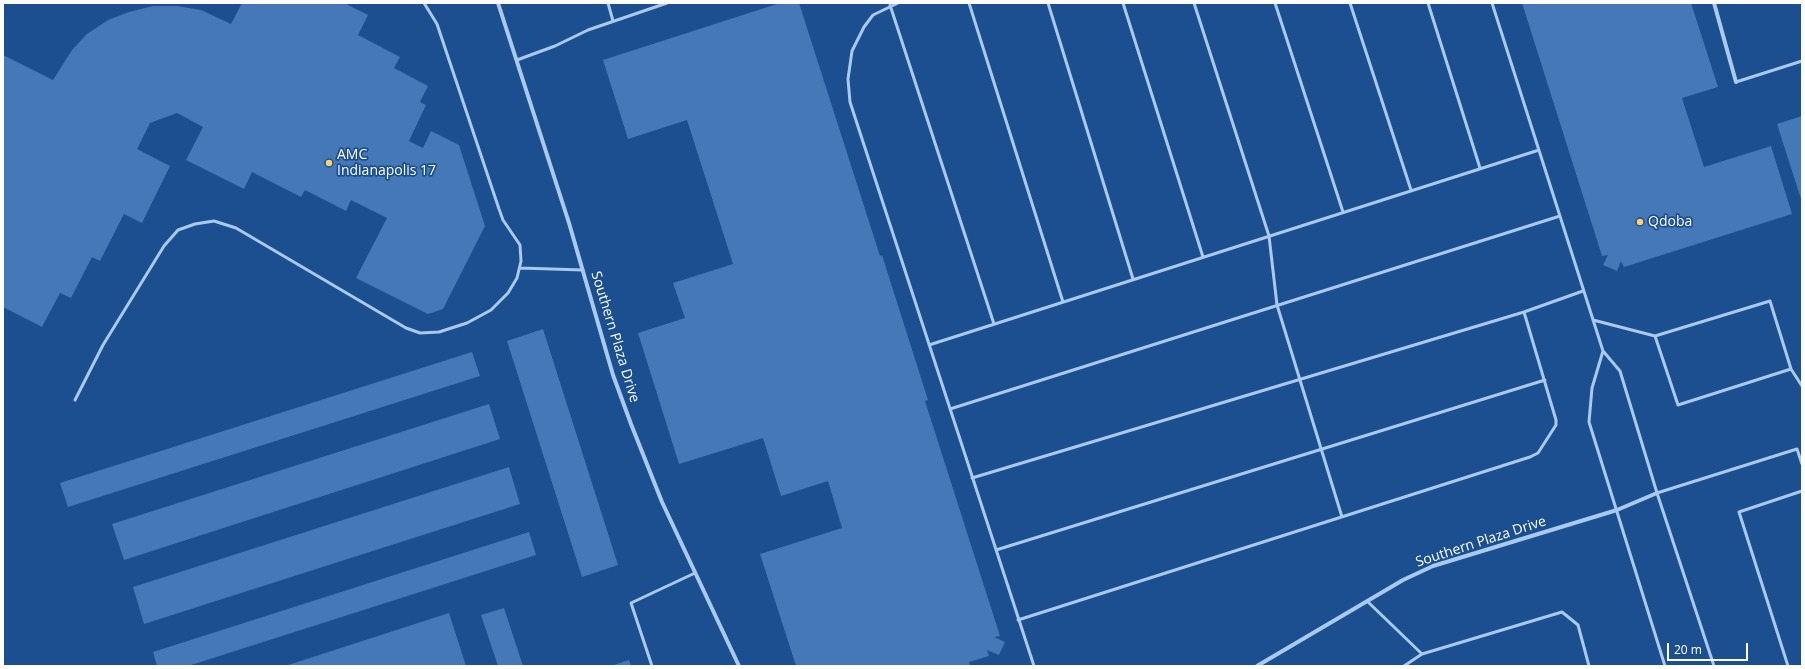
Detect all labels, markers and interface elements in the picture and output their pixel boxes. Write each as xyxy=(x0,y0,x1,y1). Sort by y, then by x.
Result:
place label: AMC Indianapolis 17 xyxy=(337,147,436,180)
marker: AMC Indianapolis 17 xyxy=(324,158,334,168)
place label: Qdoba xyxy=(1648,214,1692,230)
marker: Qdoba xyxy=(1635,217,1645,227)
street label: Southern Plaza Drive xyxy=(587,269,643,405)
street label: Southern Plaza Drive xyxy=(1414,513,1548,571)
scale bar xyxy=(1669,635,1750,661)
text: 20 m xyxy=(1674,641,1702,658)

